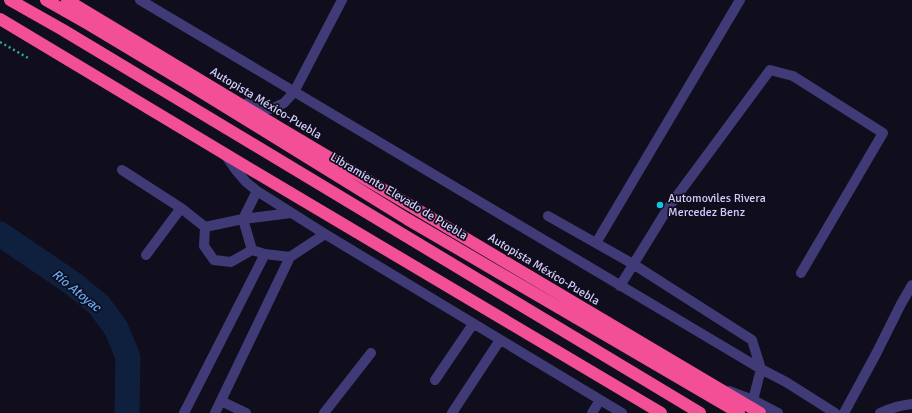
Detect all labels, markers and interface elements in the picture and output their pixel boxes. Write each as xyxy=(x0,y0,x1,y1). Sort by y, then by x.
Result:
street label: Autopista México-Puebla xyxy=(207,64,324,143)
street label: Libramiento Elevado de Puebla xyxy=(327,149,470,243)
place label: Automoviles Rivera Mercedez Benz xyxy=(668,191,766,220)
marker: Automoviles Rivera Mercedez Benz xyxy=(655,200,665,210)
street label: Autopista México-Puebla xyxy=(485,230,602,309)
water label: Río Atoyac xyxy=(49,266,105,316)

